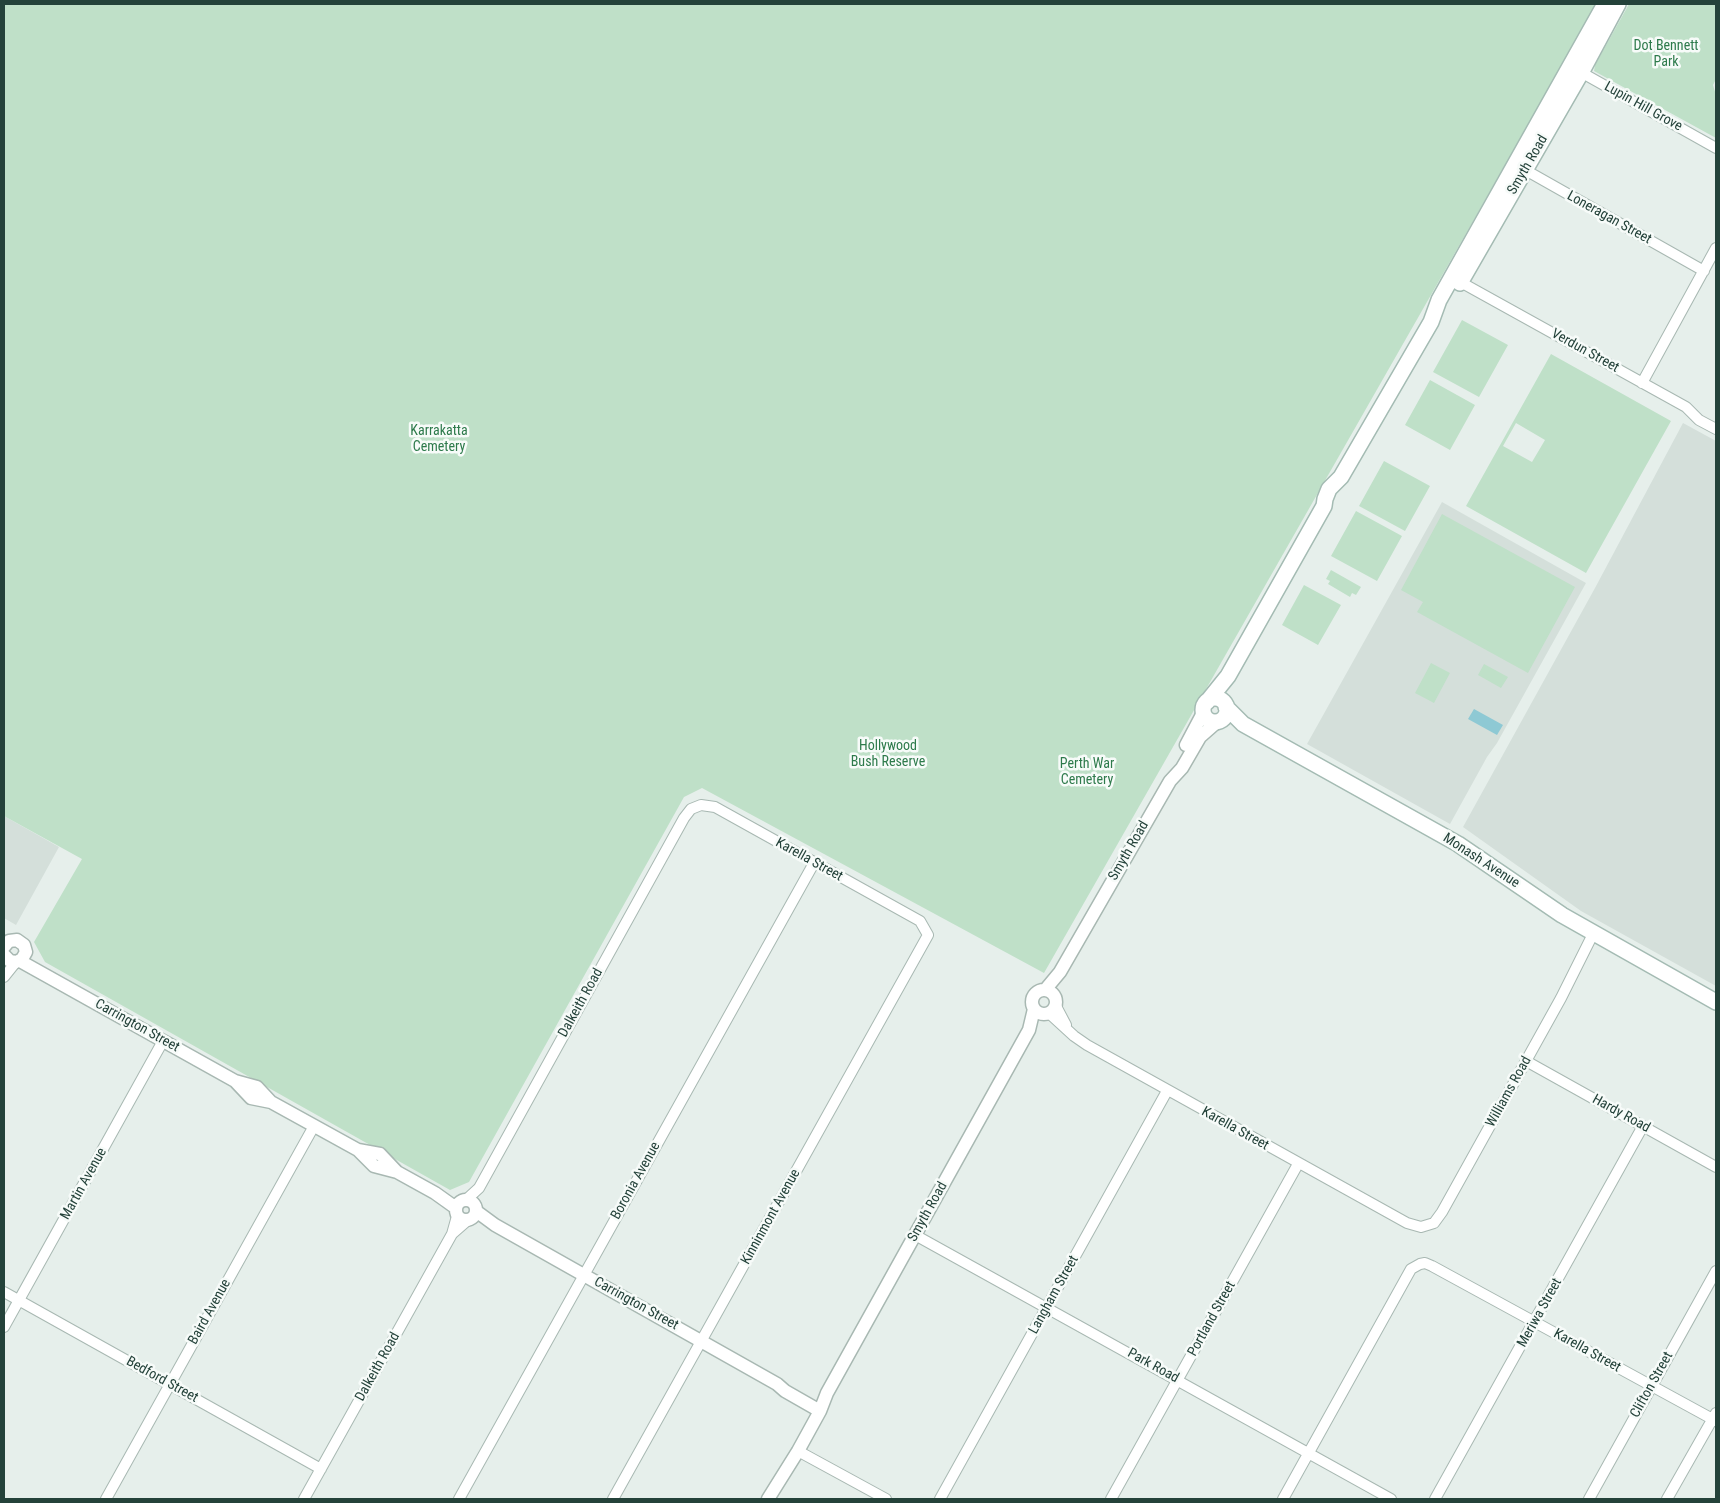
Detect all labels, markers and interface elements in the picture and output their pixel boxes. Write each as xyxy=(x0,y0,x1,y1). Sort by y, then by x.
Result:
park label: Dot Bennett Park xyxy=(1634,38,1698,70)
street label: Lupin Hill Grove xyxy=(1601,79,1685,135)
street label: Smyth Road xyxy=(1504,132,1552,198)
street label: Loneragan Street xyxy=(1564,188,1654,248)
street label: Verdun Street xyxy=(1548,326,1622,376)
park label: Karrakatta Cemetery xyxy=(410,423,468,456)
park label: Hollywood Bush Reserve xyxy=(851,738,925,770)
park label: Perth War Cemetery xyxy=(1060,756,1114,789)
street label: Smyth Road xyxy=(1105,818,1153,884)
street label: Monash Avenue xyxy=(1440,830,1522,892)
street label: Karella Street xyxy=(772,835,846,885)
street label: Dalkeith Road xyxy=(555,966,607,1040)
street label: Carrington Street xyxy=(92,996,182,1056)
street label: Williams Road xyxy=(1483,1054,1535,1130)
street label: Hardy Road xyxy=(1589,1091,1653,1137)
street label: Karella Street xyxy=(1198,1104,1272,1154)
street label: Boronia Avenue xyxy=(608,1139,664,1223)
street label: Martin Avenue xyxy=(57,1145,111,1223)
street label: Kinninmont Avenue xyxy=(738,1166,804,1268)
street label: Smyth Road xyxy=(905,1179,951,1245)
street label: Langham Street xyxy=(1026,1253,1082,1337)
street label: Carrington Street xyxy=(591,1274,681,1334)
street label: Meriwa Street xyxy=(1514,1275,1566,1351)
street label: Baird Avenue xyxy=(185,1276,235,1348)
street label: Portland Street xyxy=(1185,1279,1239,1359)
street label: Karella Street xyxy=(1550,1326,1624,1376)
street label: Dalkeith Road xyxy=(352,1330,404,1404)
street label: Park Road xyxy=(1124,1345,1182,1387)
street label: Clifton Street xyxy=(1627,1349,1677,1421)
street label: Bedford Street xyxy=(123,1353,201,1407)

